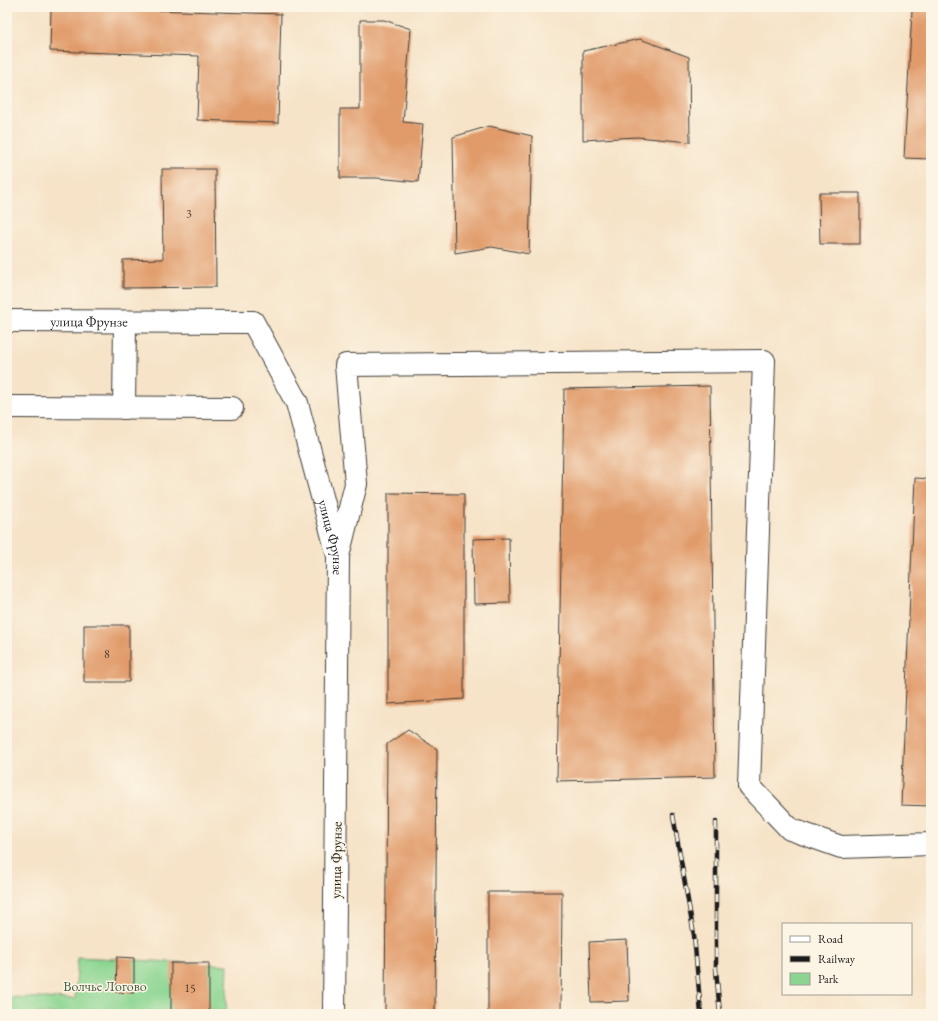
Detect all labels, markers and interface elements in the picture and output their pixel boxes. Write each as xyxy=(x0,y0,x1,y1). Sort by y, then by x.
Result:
house number: 3 xyxy=(186,206,192,222)
street label: улица Фрунзе xyxy=(50,312,128,330)
street label: улица Фрунзе xyxy=(314,497,347,576)
house number: 8 xyxy=(104,646,110,662)
street label: улица Фрунзе xyxy=(326,821,346,899)
legend xyxy=(782,923,912,995)
text: Road xyxy=(818,931,844,947)
text: Railway xyxy=(818,951,856,967)
text: Park xyxy=(818,971,839,987)
park label: Волчье Логово xyxy=(63,977,147,995)
house number: 15 xyxy=(184,980,196,996)

